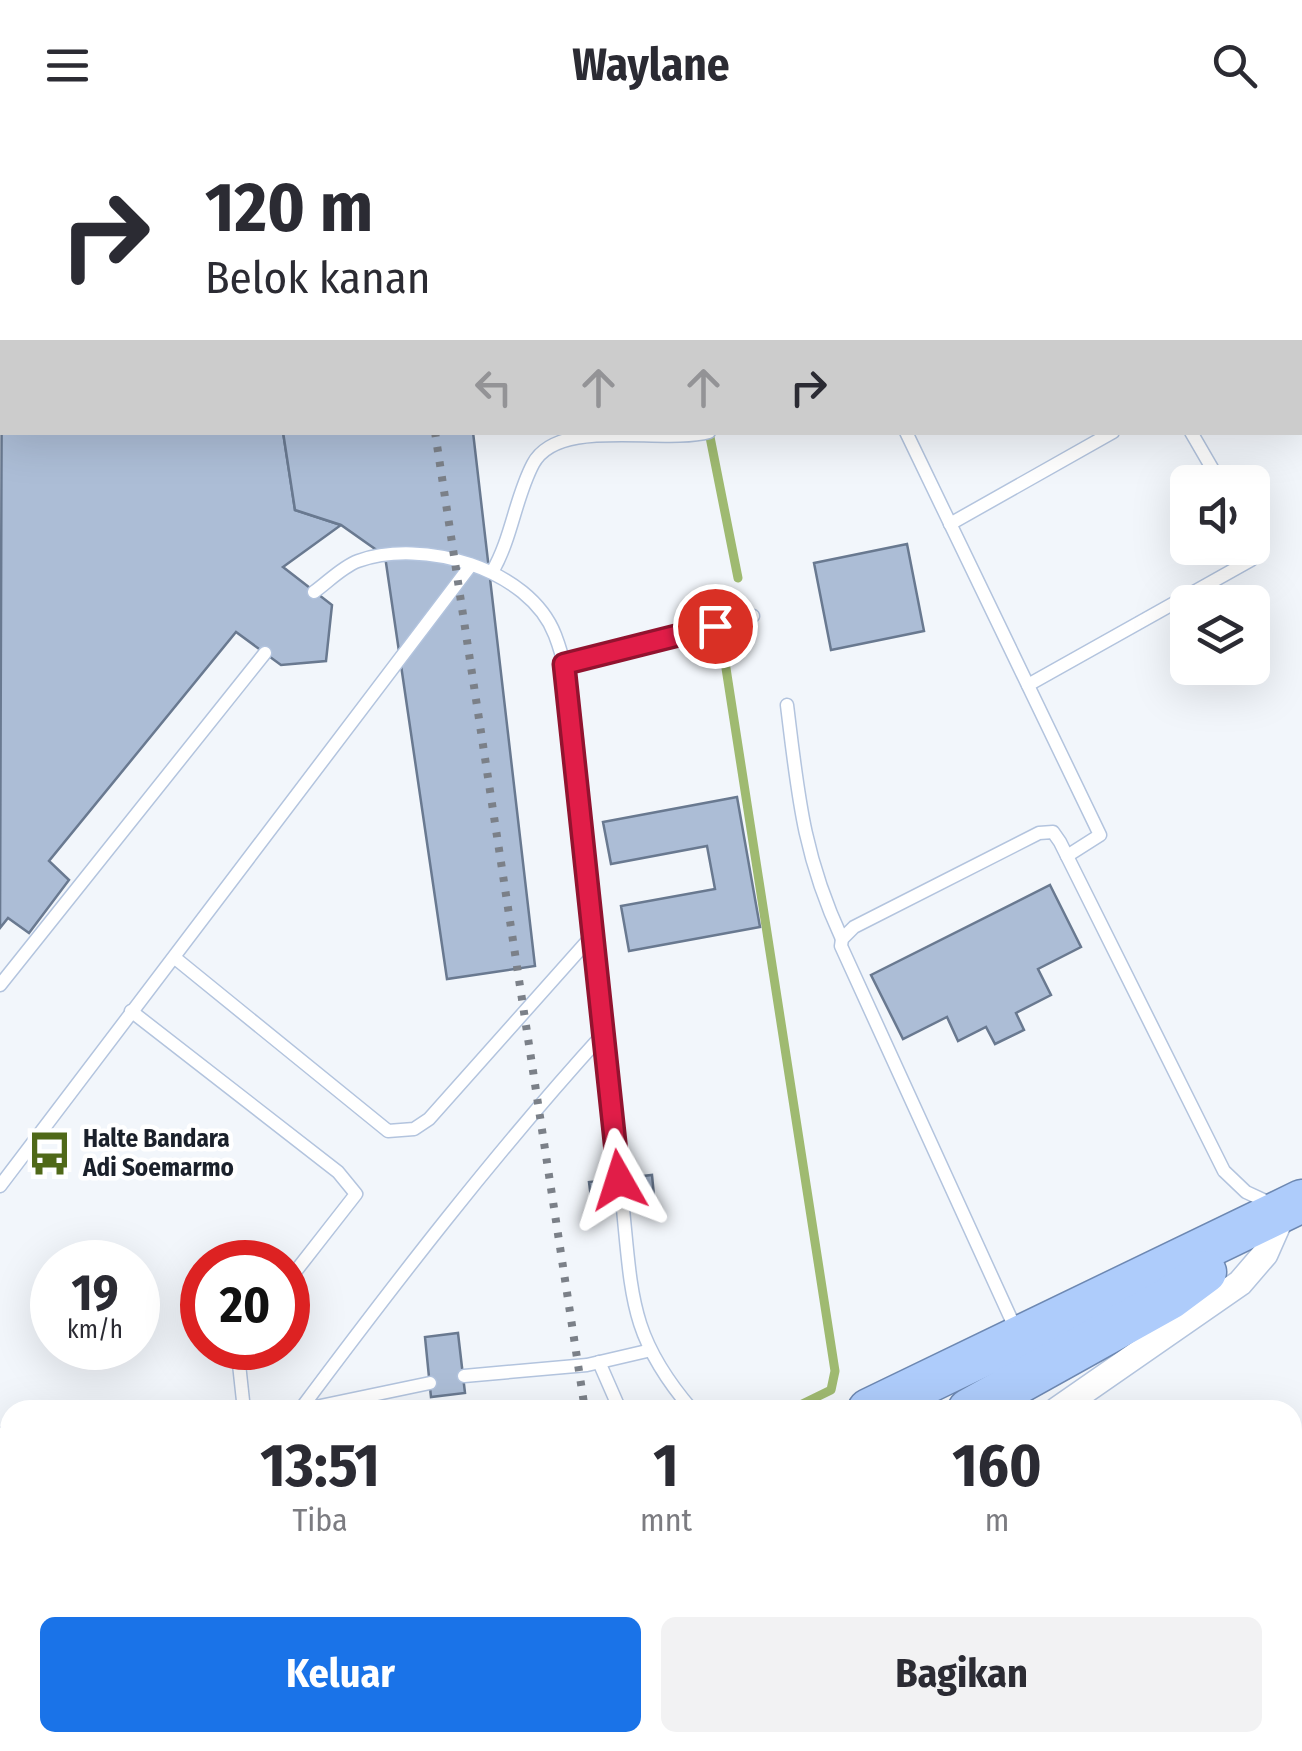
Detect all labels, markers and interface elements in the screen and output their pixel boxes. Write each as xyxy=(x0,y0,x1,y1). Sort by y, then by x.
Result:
icon: menu xyxy=(40,38,95,93)
text: Waylane xyxy=(572,38,730,92)
icon: search xyxy=(1207,38,1262,93)
text: 120 m xyxy=(205,166,373,250)
icon: right xyxy=(40,170,170,300)
text: Belok kanan xyxy=(205,251,431,305)
icon: left xyxy=(466,360,521,415)
icon: ahead xyxy=(571,360,626,415)
icon: ahead xyxy=(676,360,731,415)
icon: right xyxy=(781,360,836,415)
map controls xyxy=(1170,465,1270,685)
button: sound xyxy=(1170,465,1270,565)
pin xyxy=(673,584,758,669)
button: layers xyxy=(1170,585,1270,685)
icon: arrive xyxy=(688,599,743,654)
place label: Halte Bandara Adi Soemarmo xyxy=(82,1124,234,1183)
position arrow xyxy=(567,1128,671,1232)
bus stop icon: Halte Bandara Adi Soemarmo xyxy=(26,1129,74,1177)
speed limit sign: 20 xyxy=(180,1240,310,1370)
text: 19 xyxy=(71,1263,118,1323)
text: km/h xyxy=(67,1315,123,1345)
text: 13:51 xyxy=(260,1430,380,1502)
text: 1 xyxy=(653,1430,679,1502)
text: 160 xyxy=(952,1430,1042,1502)
text: Tiba xyxy=(292,1501,348,1539)
text: mnt xyxy=(640,1501,692,1539)
text: m xyxy=(985,1501,1009,1539)
button: Keluar xyxy=(40,1617,641,1732)
button: Bagikan xyxy=(661,1617,1262,1732)

